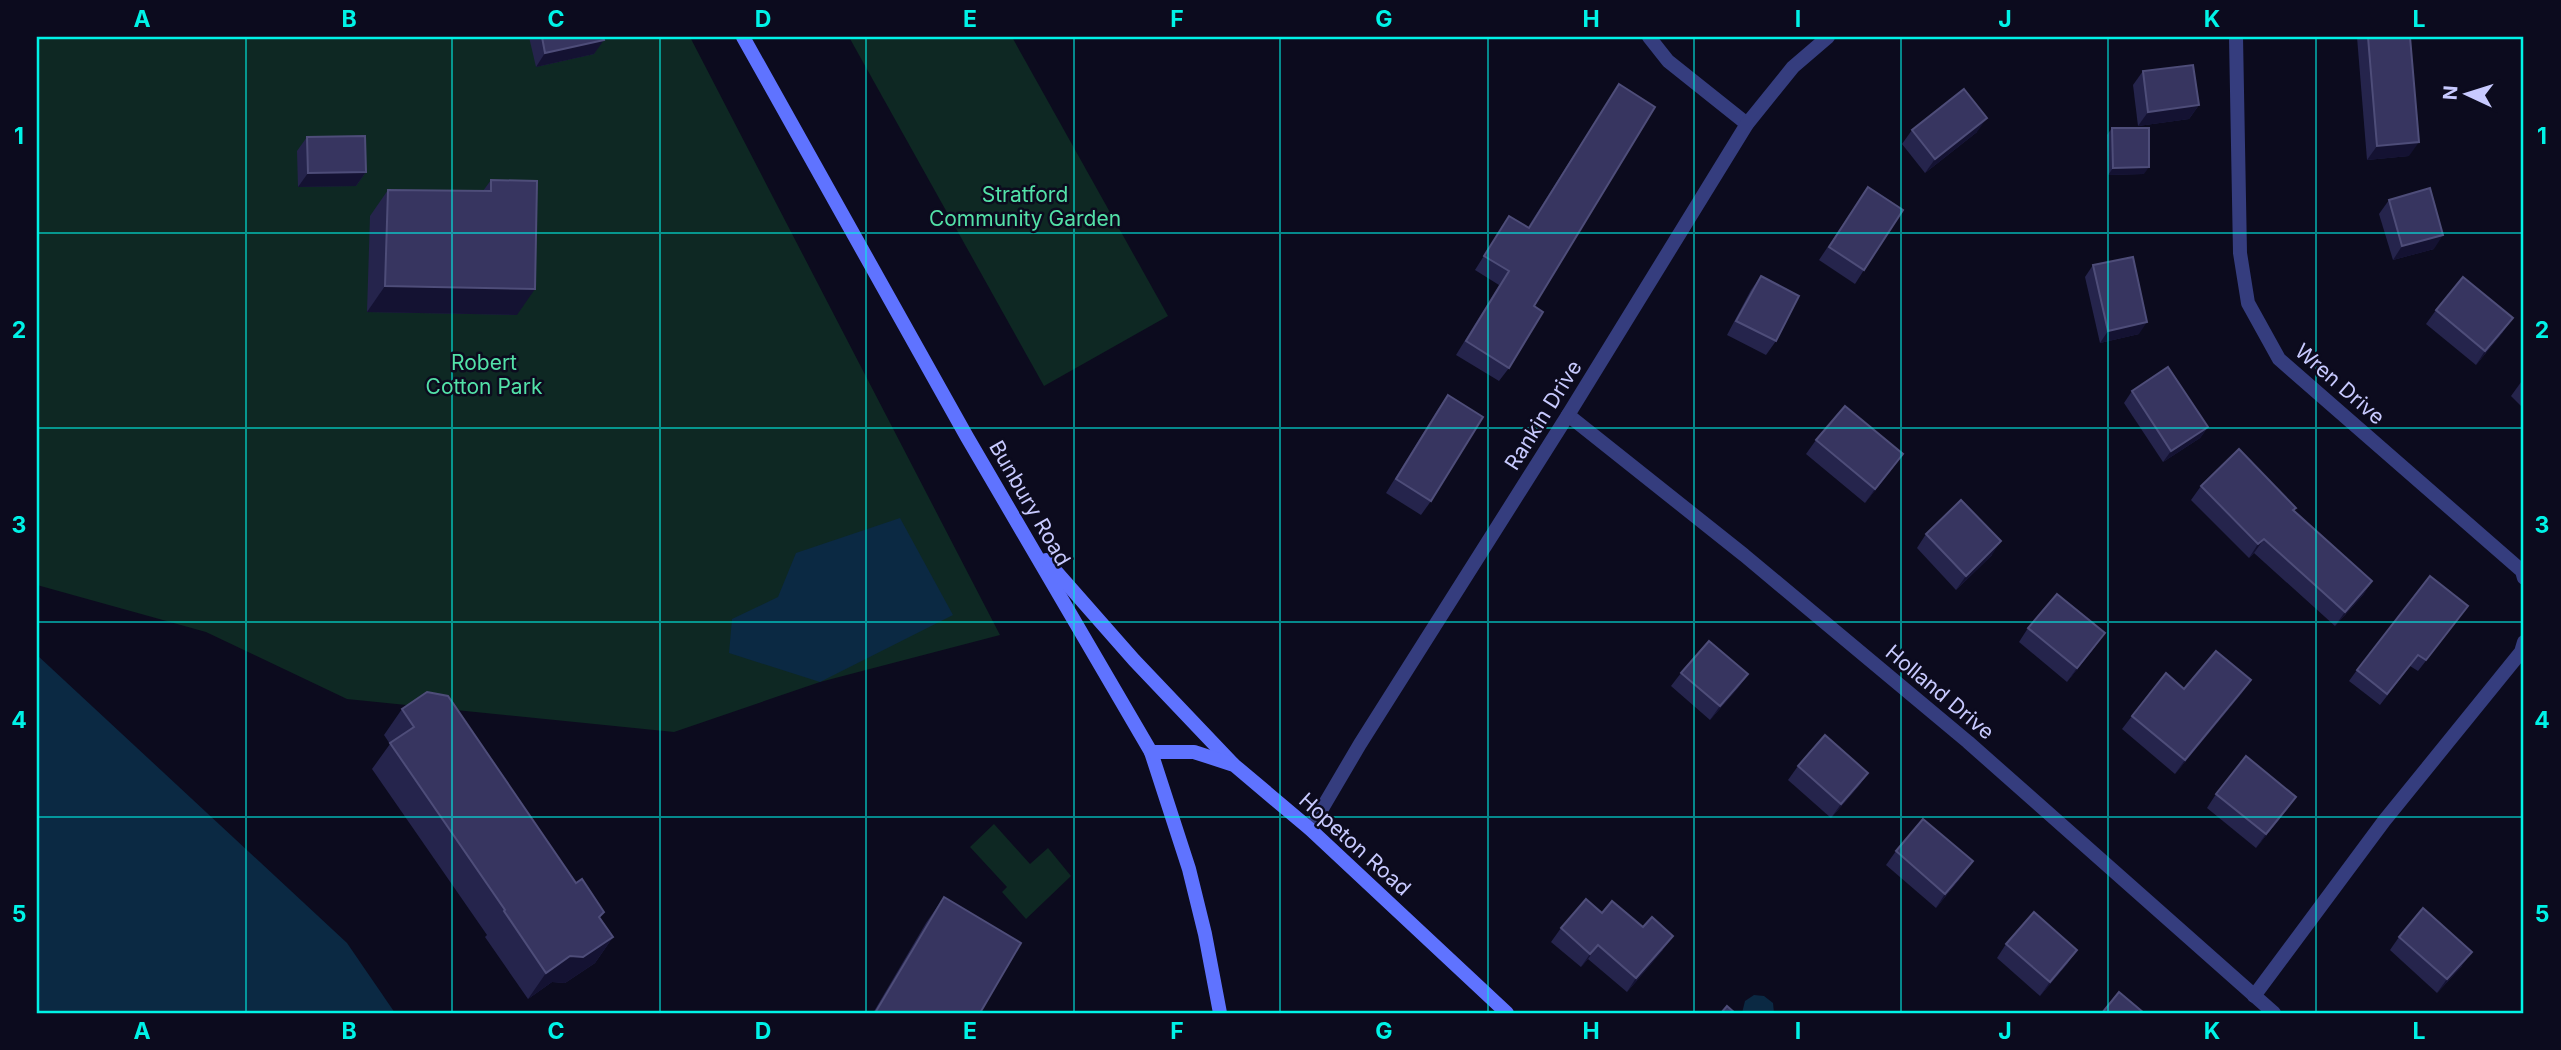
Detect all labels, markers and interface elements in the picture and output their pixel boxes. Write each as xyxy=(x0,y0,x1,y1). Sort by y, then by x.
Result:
text: A xyxy=(133,5,151,33)
text: B xyxy=(341,5,357,33)
text: C xyxy=(547,5,565,33)
text: D xyxy=(755,5,771,33)
text: E xyxy=(963,5,977,33)
text: F xyxy=(1170,5,1184,33)
text: G xyxy=(1375,5,1393,33)
text: H xyxy=(1582,5,1600,33)
text: I xyxy=(1795,5,1801,33)
text: J xyxy=(1998,5,2012,33)
text: K xyxy=(2204,5,2220,33)
text: L xyxy=(2412,5,2426,33)
north arrow xyxy=(2432,60,2502,130)
text: N xyxy=(2439,85,2463,101)
text: 1 xyxy=(14,122,24,150)
text: 1 xyxy=(2537,122,2547,150)
park label: Stratford Community Garden xyxy=(929,182,1121,231)
text: 2 xyxy=(12,316,26,344)
text: 2 xyxy=(2535,316,2549,344)
street label: Wren Drive xyxy=(2290,338,2390,430)
park label: Robert Cotton Park xyxy=(426,350,543,399)
street label: Rankin Drive xyxy=(1499,356,1587,474)
street label: Bunbury Road xyxy=(984,436,1076,570)
text: 3 xyxy=(12,511,26,539)
text: 3 xyxy=(2535,511,2549,539)
street label: Holland Drive xyxy=(1881,640,1999,744)
text: 4 xyxy=(11,706,27,734)
text: 4 xyxy=(2534,706,2550,734)
street label: Hopeton Road xyxy=(1294,787,1416,901)
text: 5 xyxy=(12,900,26,928)
text: 5 xyxy=(2535,900,2549,928)
text: A xyxy=(133,1017,151,1045)
text: B xyxy=(341,1017,357,1045)
text: C xyxy=(547,1017,565,1045)
text: D xyxy=(755,1017,771,1045)
text: E xyxy=(963,1017,977,1045)
text: F xyxy=(1170,1017,1184,1045)
text: G xyxy=(1375,1017,1393,1045)
text: H xyxy=(1582,1017,1600,1045)
text: I xyxy=(1795,1017,1801,1045)
text: J xyxy=(1998,1017,2012,1045)
text: K xyxy=(2204,1017,2220,1045)
text: L xyxy=(2412,1017,2426,1045)

